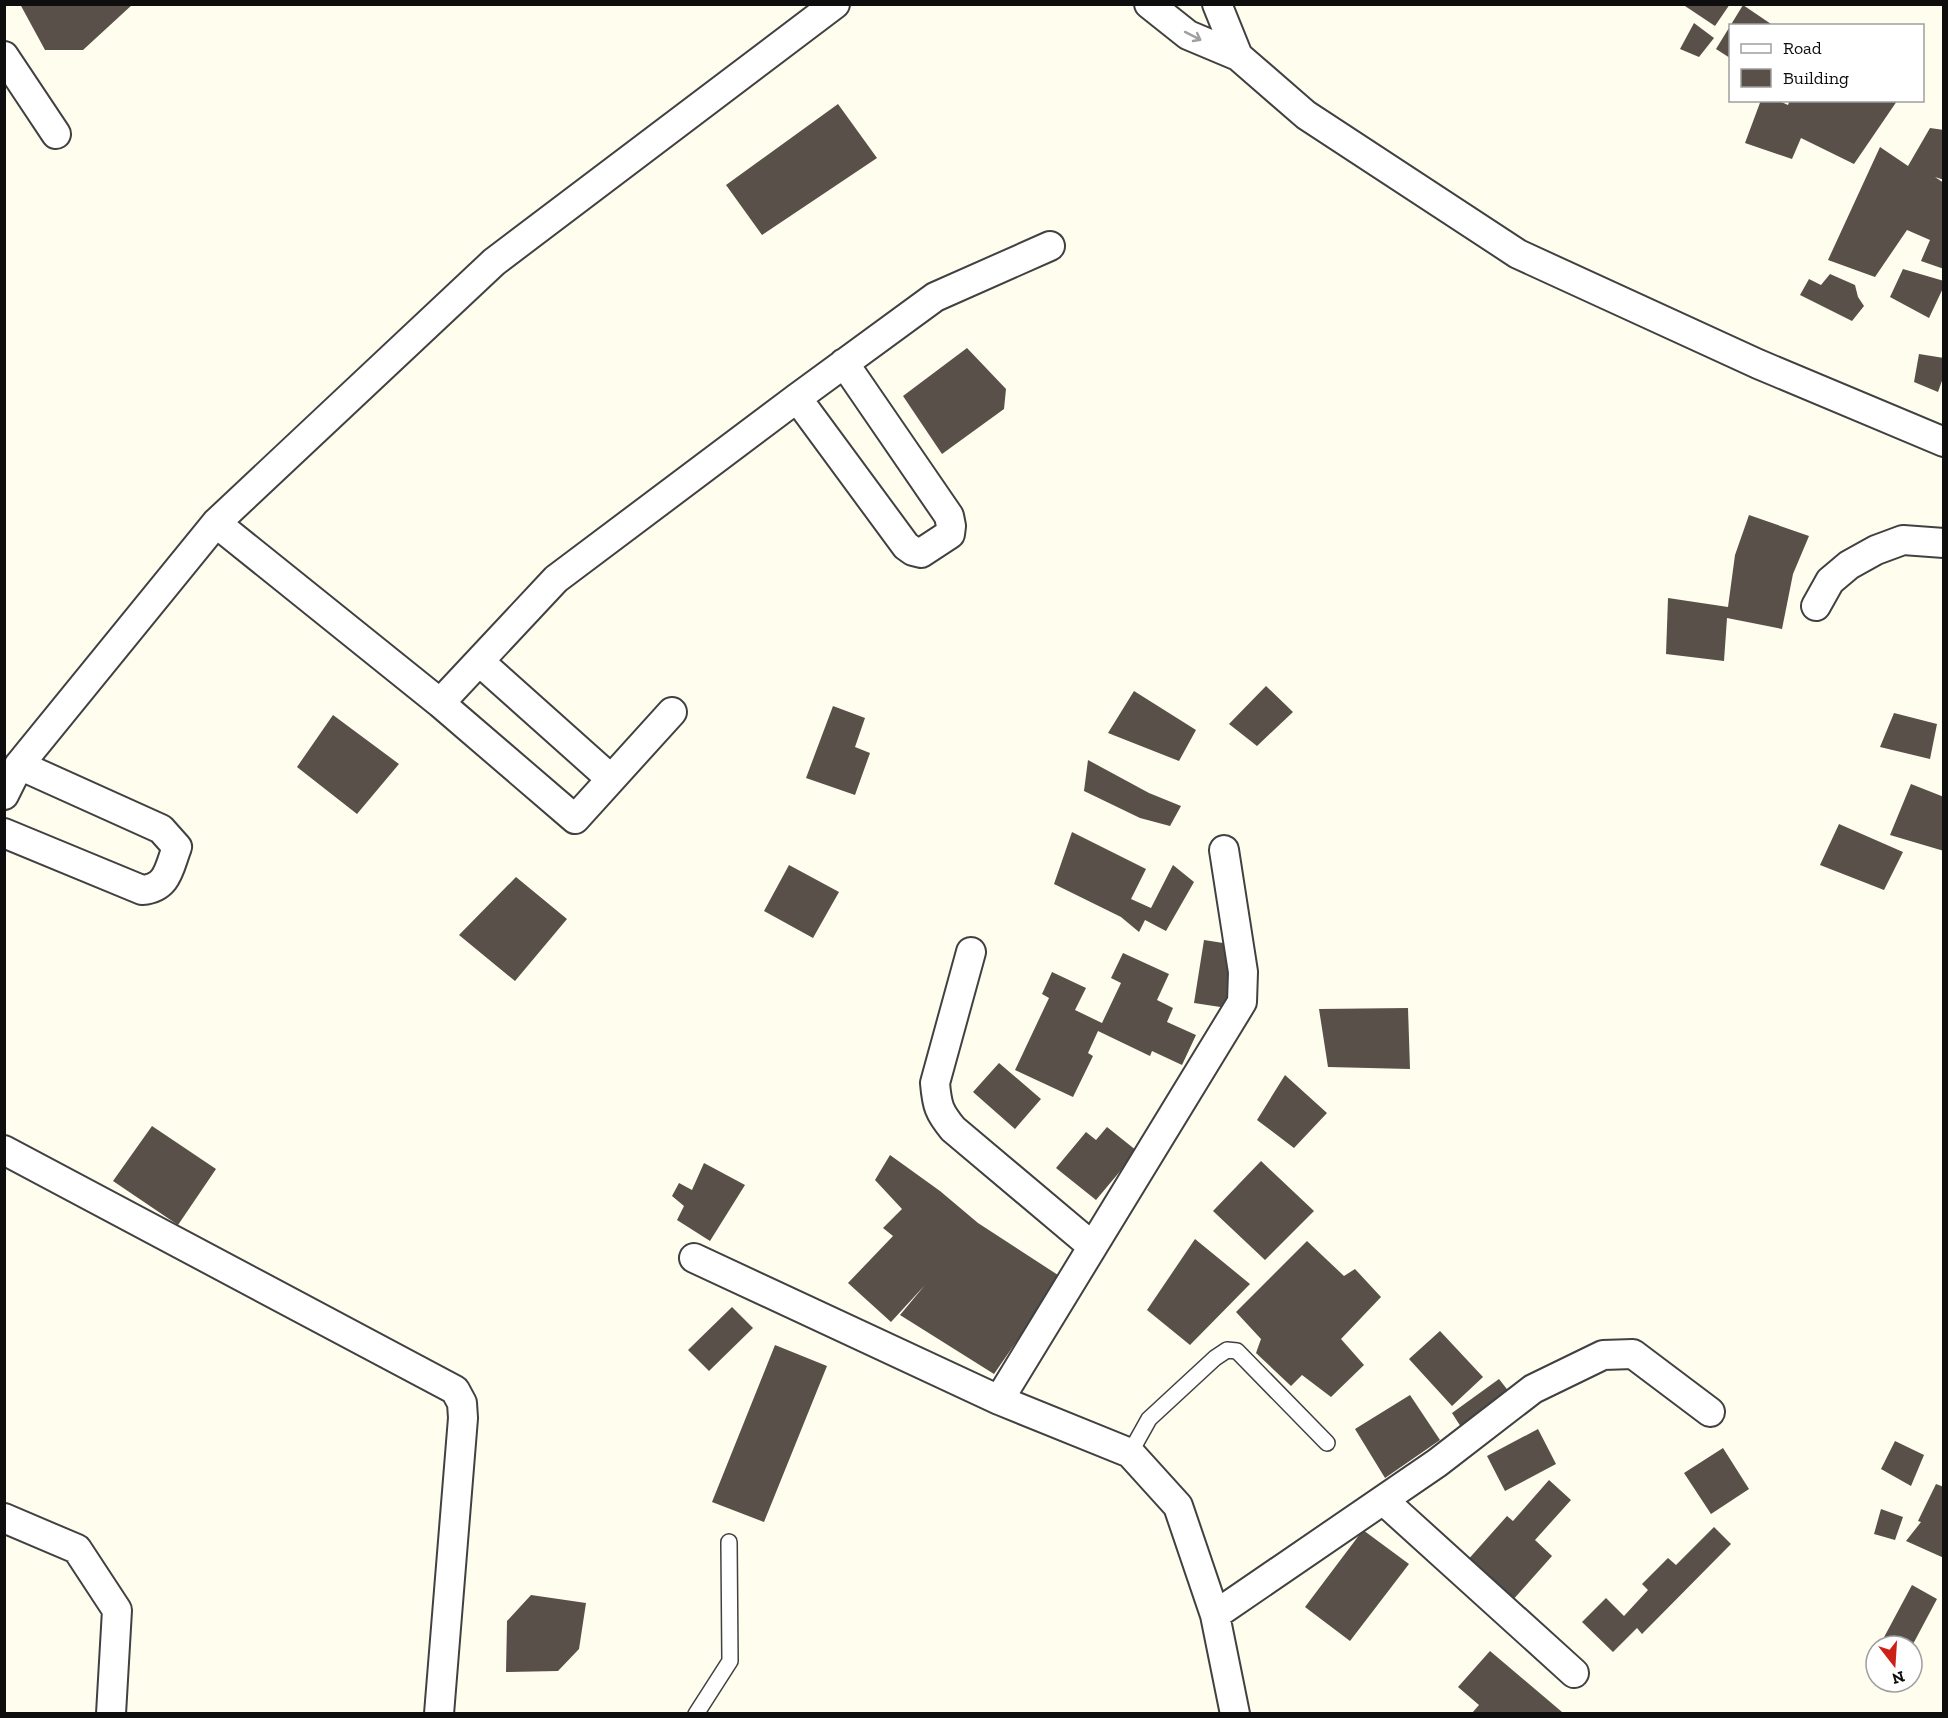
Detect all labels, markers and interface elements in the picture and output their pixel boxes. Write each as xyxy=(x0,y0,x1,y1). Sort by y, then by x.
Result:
legend xyxy=(1729,24,1924,102)
one-way arrow xyxy=(1184,31,1202,43)
text: Road xyxy=(1783,37,1822,59)
text: Building xyxy=(1783,67,1849,89)
north arrow xyxy=(1864,1634,1924,1694)
text: N xyxy=(1890,1667,1907,1689)

